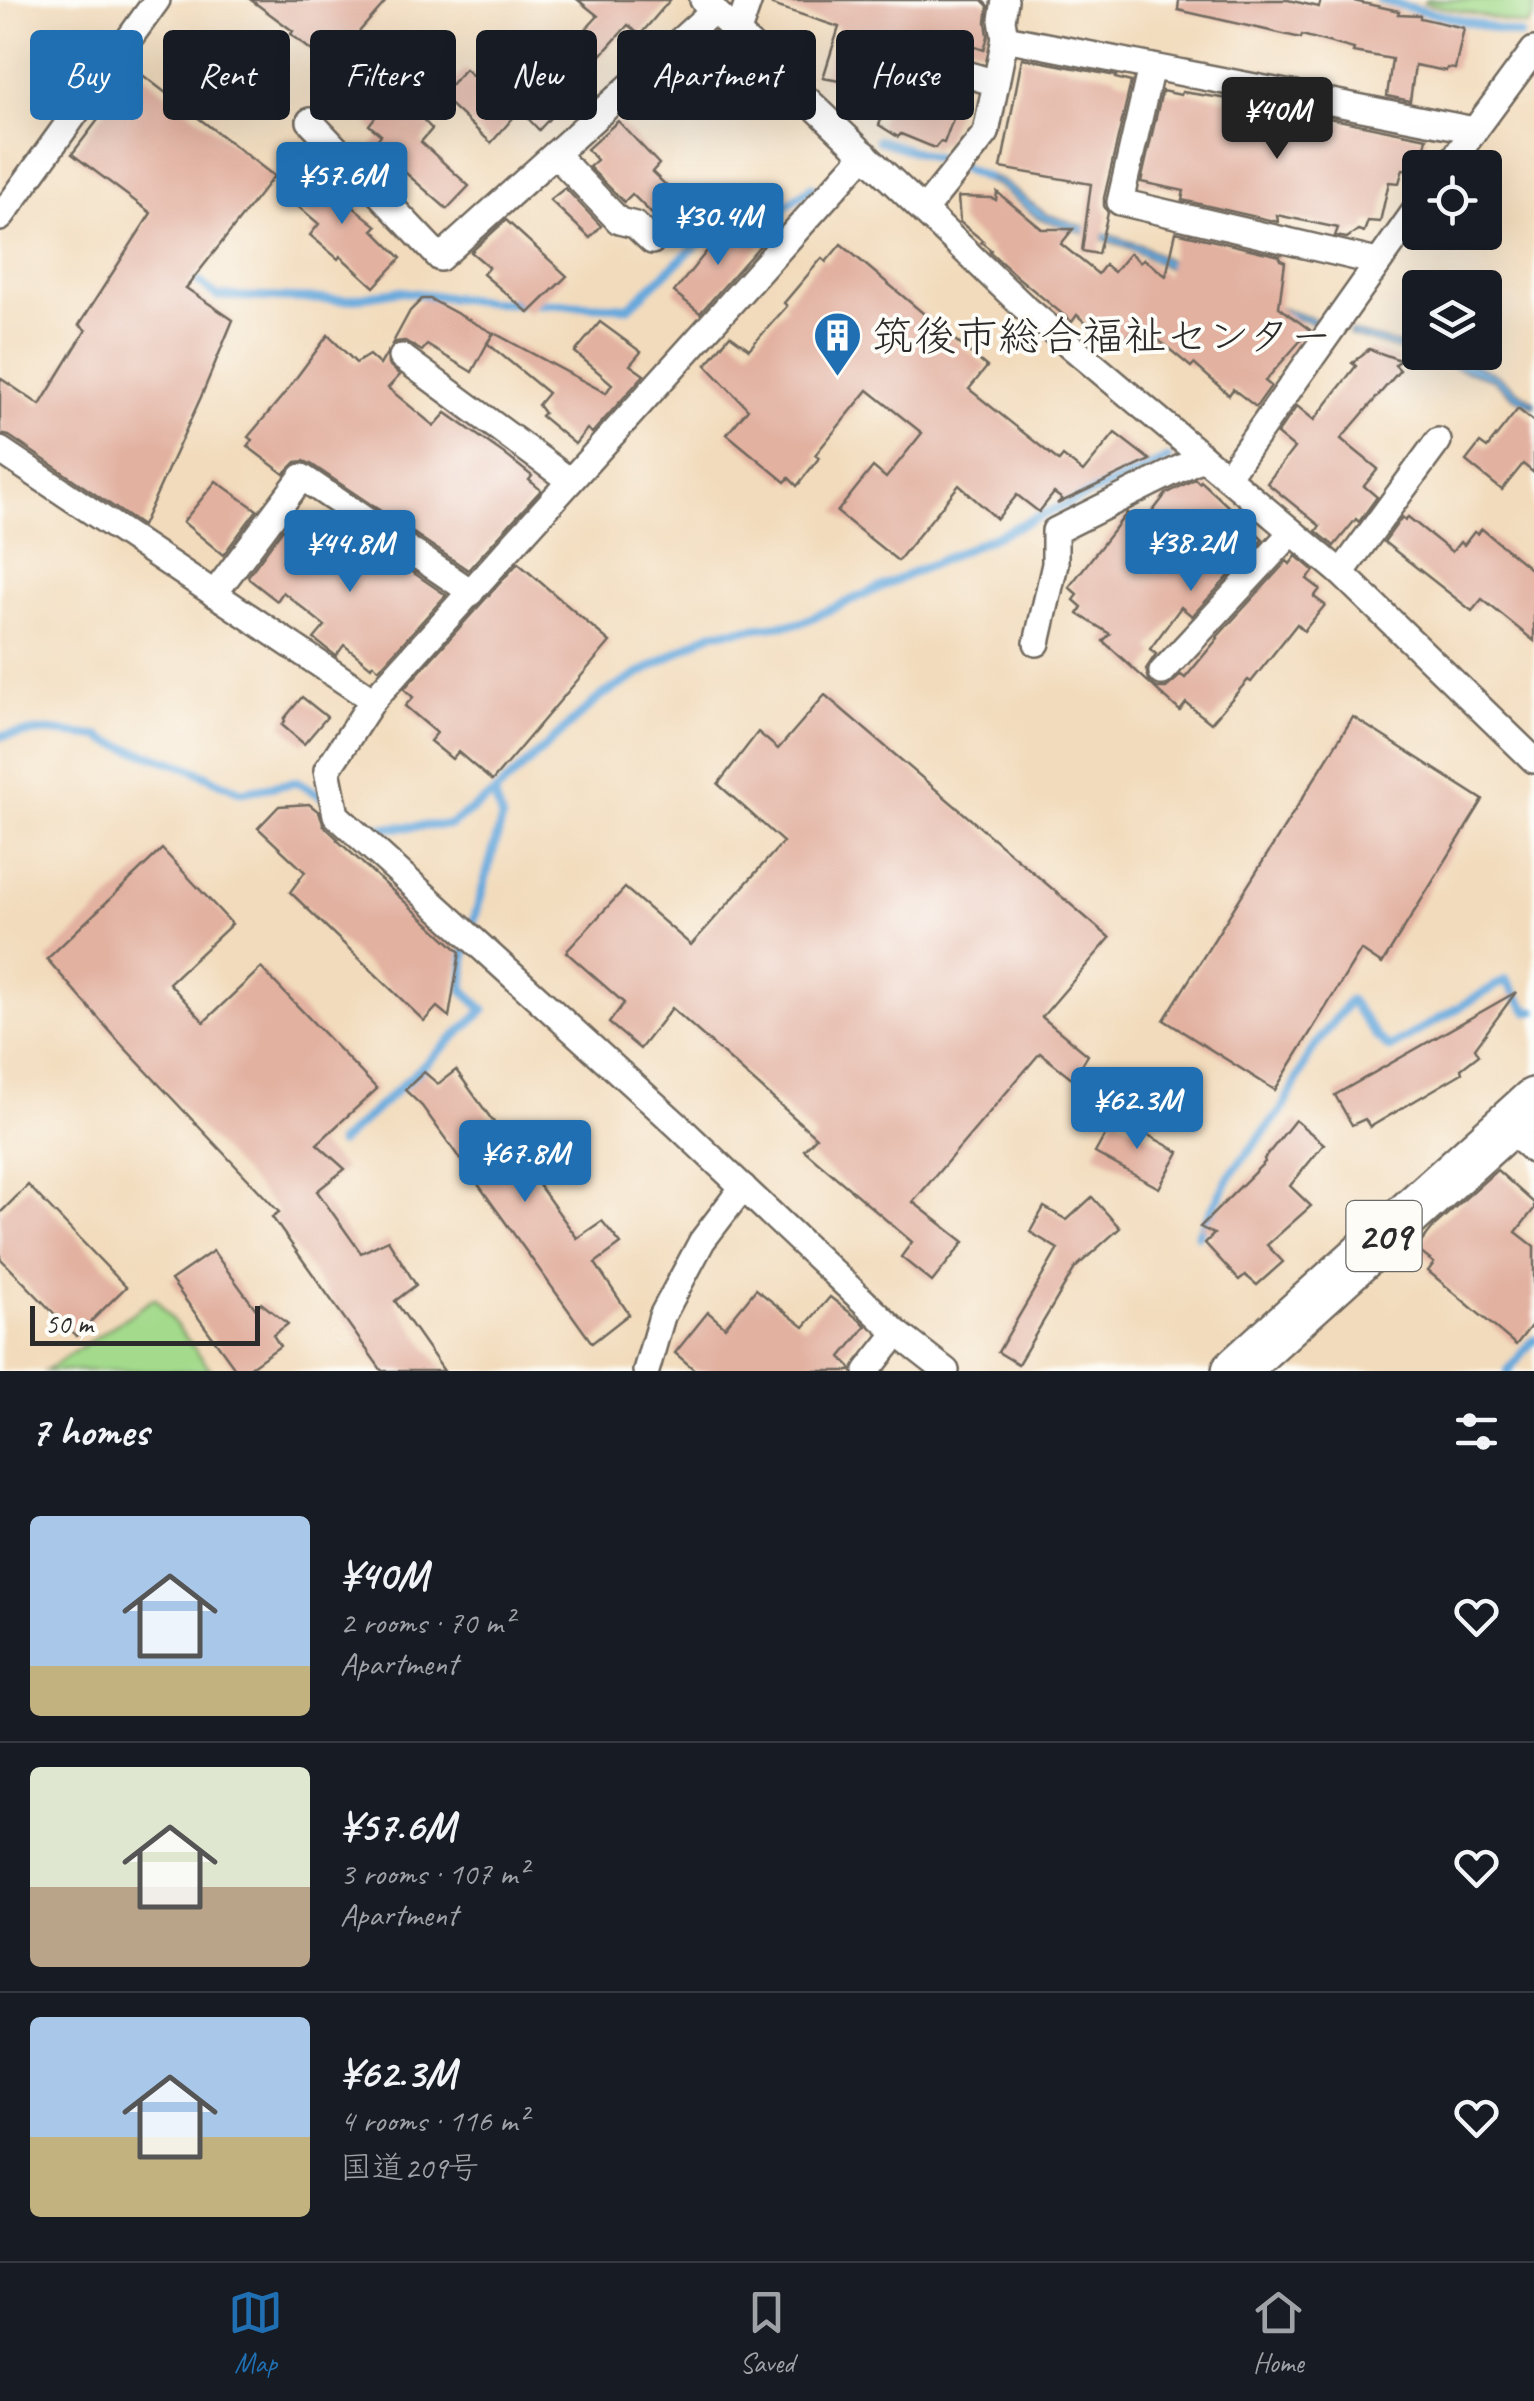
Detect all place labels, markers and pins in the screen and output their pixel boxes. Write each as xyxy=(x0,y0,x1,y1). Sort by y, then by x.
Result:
pin: ¥40M xyxy=(1218,77,1336,162)
pin: ¥57.6M xyxy=(261,142,423,227)
pin: ¥30.4M xyxy=(637,183,799,268)
building icon: 筑後市総合福祉センター xyxy=(811,310,863,378)
place label: 筑後市総合福祉センター xyxy=(872,310,1332,363)
pin: ¥38.2M xyxy=(1110,509,1272,594)
pin: ¥44.8M xyxy=(269,510,431,595)
pin: ¥62.3M xyxy=(1056,1067,1218,1152)
pin: ¥67.8M xyxy=(444,1120,606,1205)

